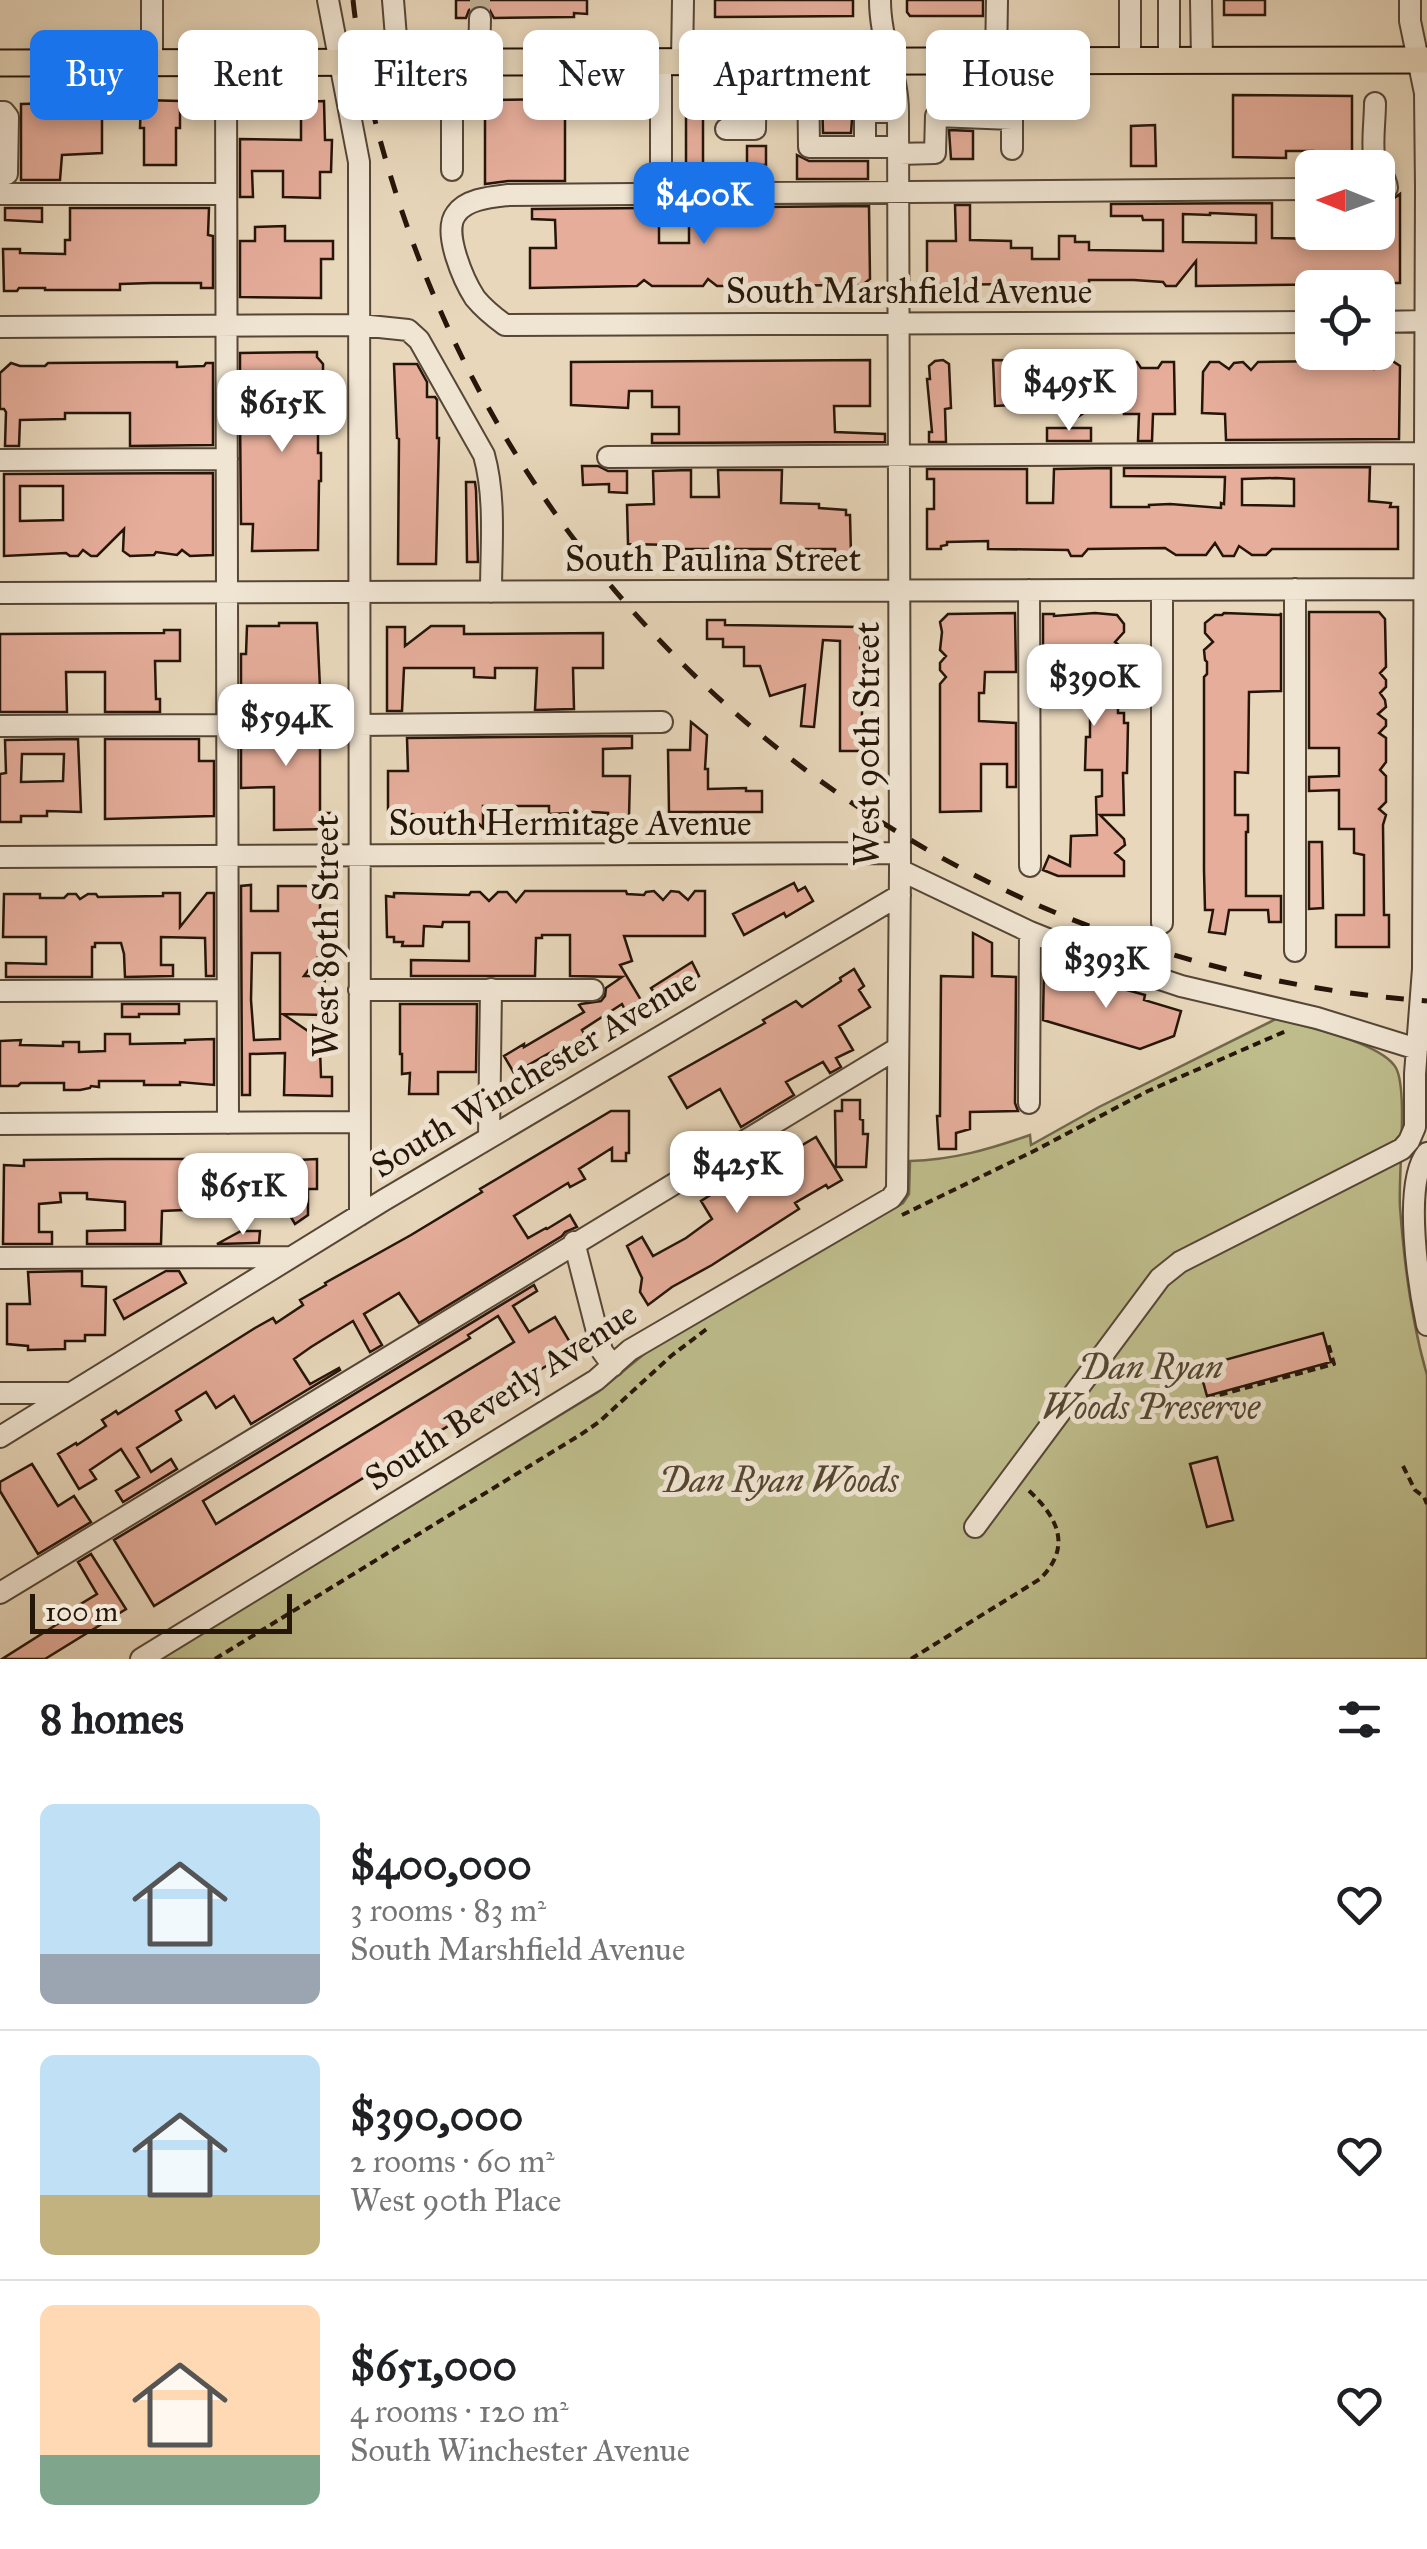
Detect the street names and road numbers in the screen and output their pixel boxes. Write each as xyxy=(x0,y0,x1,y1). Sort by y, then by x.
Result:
street label: South Marshfield Avenue xyxy=(726,270,1092,313)
street label: South Paulina Street xyxy=(565,538,861,581)
street label: West 90th Street xyxy=(846,622,889,866)
street label: South Hermitage Avenue xyxy=(388,802,752,845)
street label: West 89th Street xyxy=(305,815,348,1057)
street label: South Winchester Avenue xyxy=(363,959,705,1187)
street label: South Beverly Avenue xyxy=(357,1292,645,1500)

